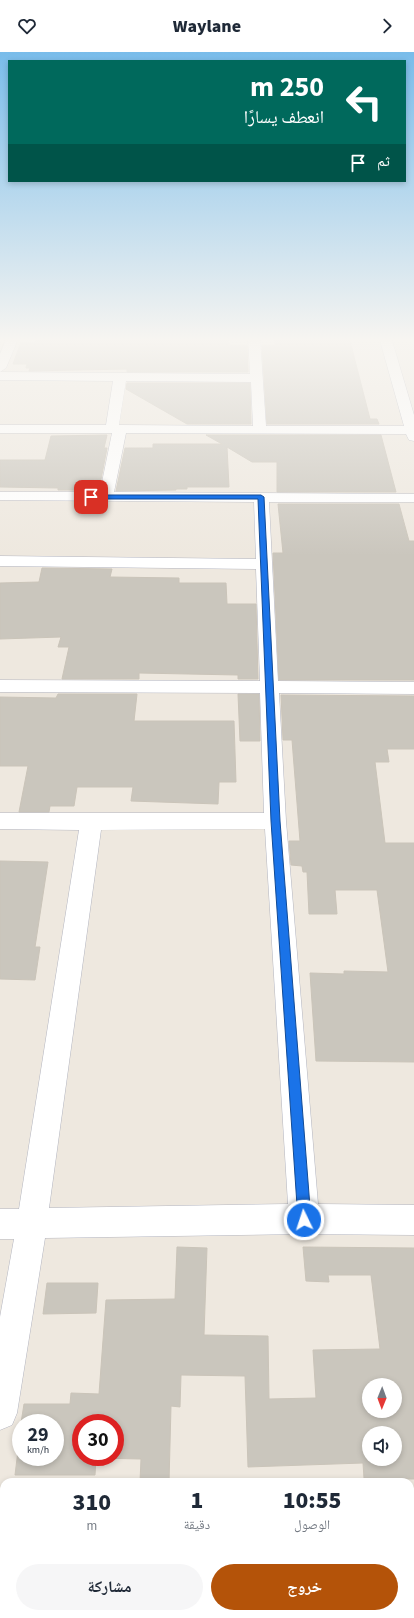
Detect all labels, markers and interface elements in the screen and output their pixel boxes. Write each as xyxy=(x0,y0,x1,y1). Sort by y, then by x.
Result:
text: Waylane xyxy=(173,14,241,39)
icon: heart xyxy=(16,15,38,37)
icon: forward xyxy=(376,15,398,37)
text: 250 m xyxy=(250,67,324,107)
icon: left xyxy=(338,76,390,128)
text: انعطف يسارًا xyxy=(244,105,324,130)
text: ثم xyxy=(377,151,390,172)
icon: arrive xyxy=(347,152,369,174)
pin xyxy=(74,480,108,514)
icon: arrive xyxy=(80,486,102,508)
position arrow xyxy=(283,1199,325,1241)
north arrow xyxy=(362,1378,402,1418)
map controls xyxy=(362,1378,402,1466)
speed limit sign: 30 xyxy=(72,1414,124,1466)
text: 29 xyxy=(27,1421,49,1449)
button: sound xyxy=(362,1426,402,1466)
text: km/h xyxy=(27,1443,49,1457)
text: 1 xyxy=(190,1483,203,1518)
text: 10:55 xyxy=(283,1483,341,1518)
text: 310 xyxy=(73,1485,111,1520)
text: دقيقة xyxy=(184,1516,210,1534)
text: الوصول xyxy=(294,1516,330,1534)
text: m xyxy=(86,1517,97,1535)
button: مشاركة xyxy=(16,1564,203,1610)
button: خروج xyxy=(211,1564,398,1610)

